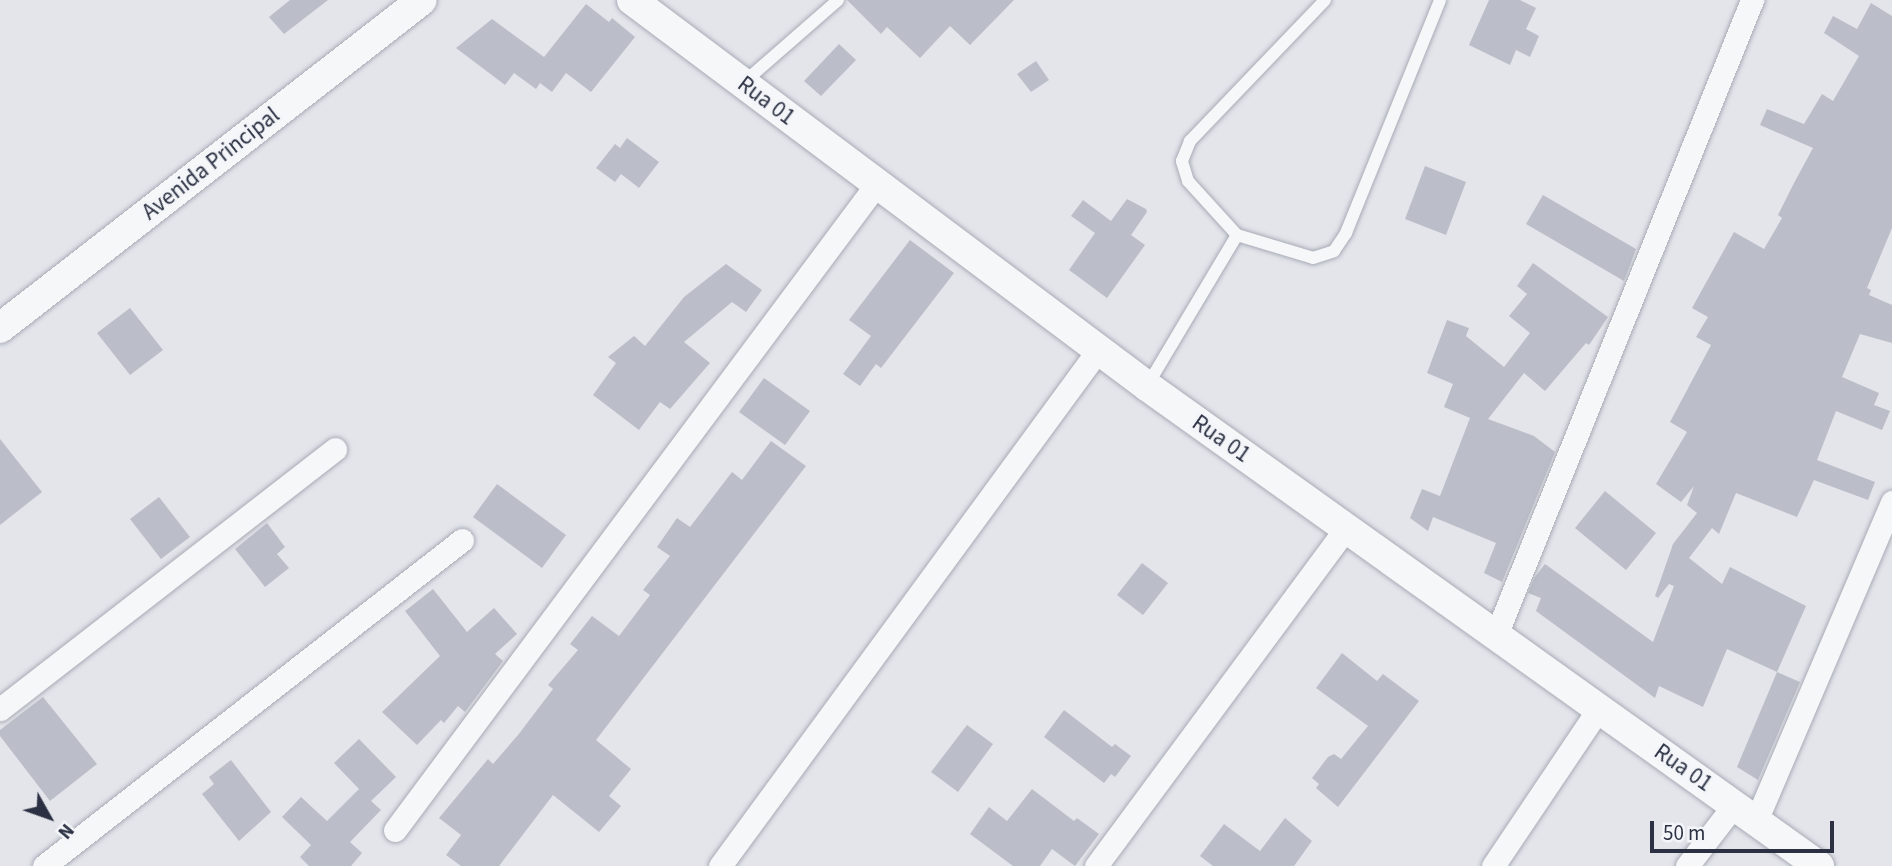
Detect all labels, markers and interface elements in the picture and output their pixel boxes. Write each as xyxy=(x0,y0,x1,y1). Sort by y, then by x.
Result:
street label: Rua 01 xyxy=(732,71,800,131)
street label: Avenida Principal xyxy=(137,102,285,226)
street label: Rua 01 xyxy=(1187,409,1255,469)
street label: Rua 01 xyxy=(1649,738,1717,798)
north arrow xyxy=(14,782,84,852)
scale bar xyxy=(1654,806,1838,850)
text: N xyxy=(51,817,80,844)
text: 50 m xyxy=(1663,818,1705,848)

